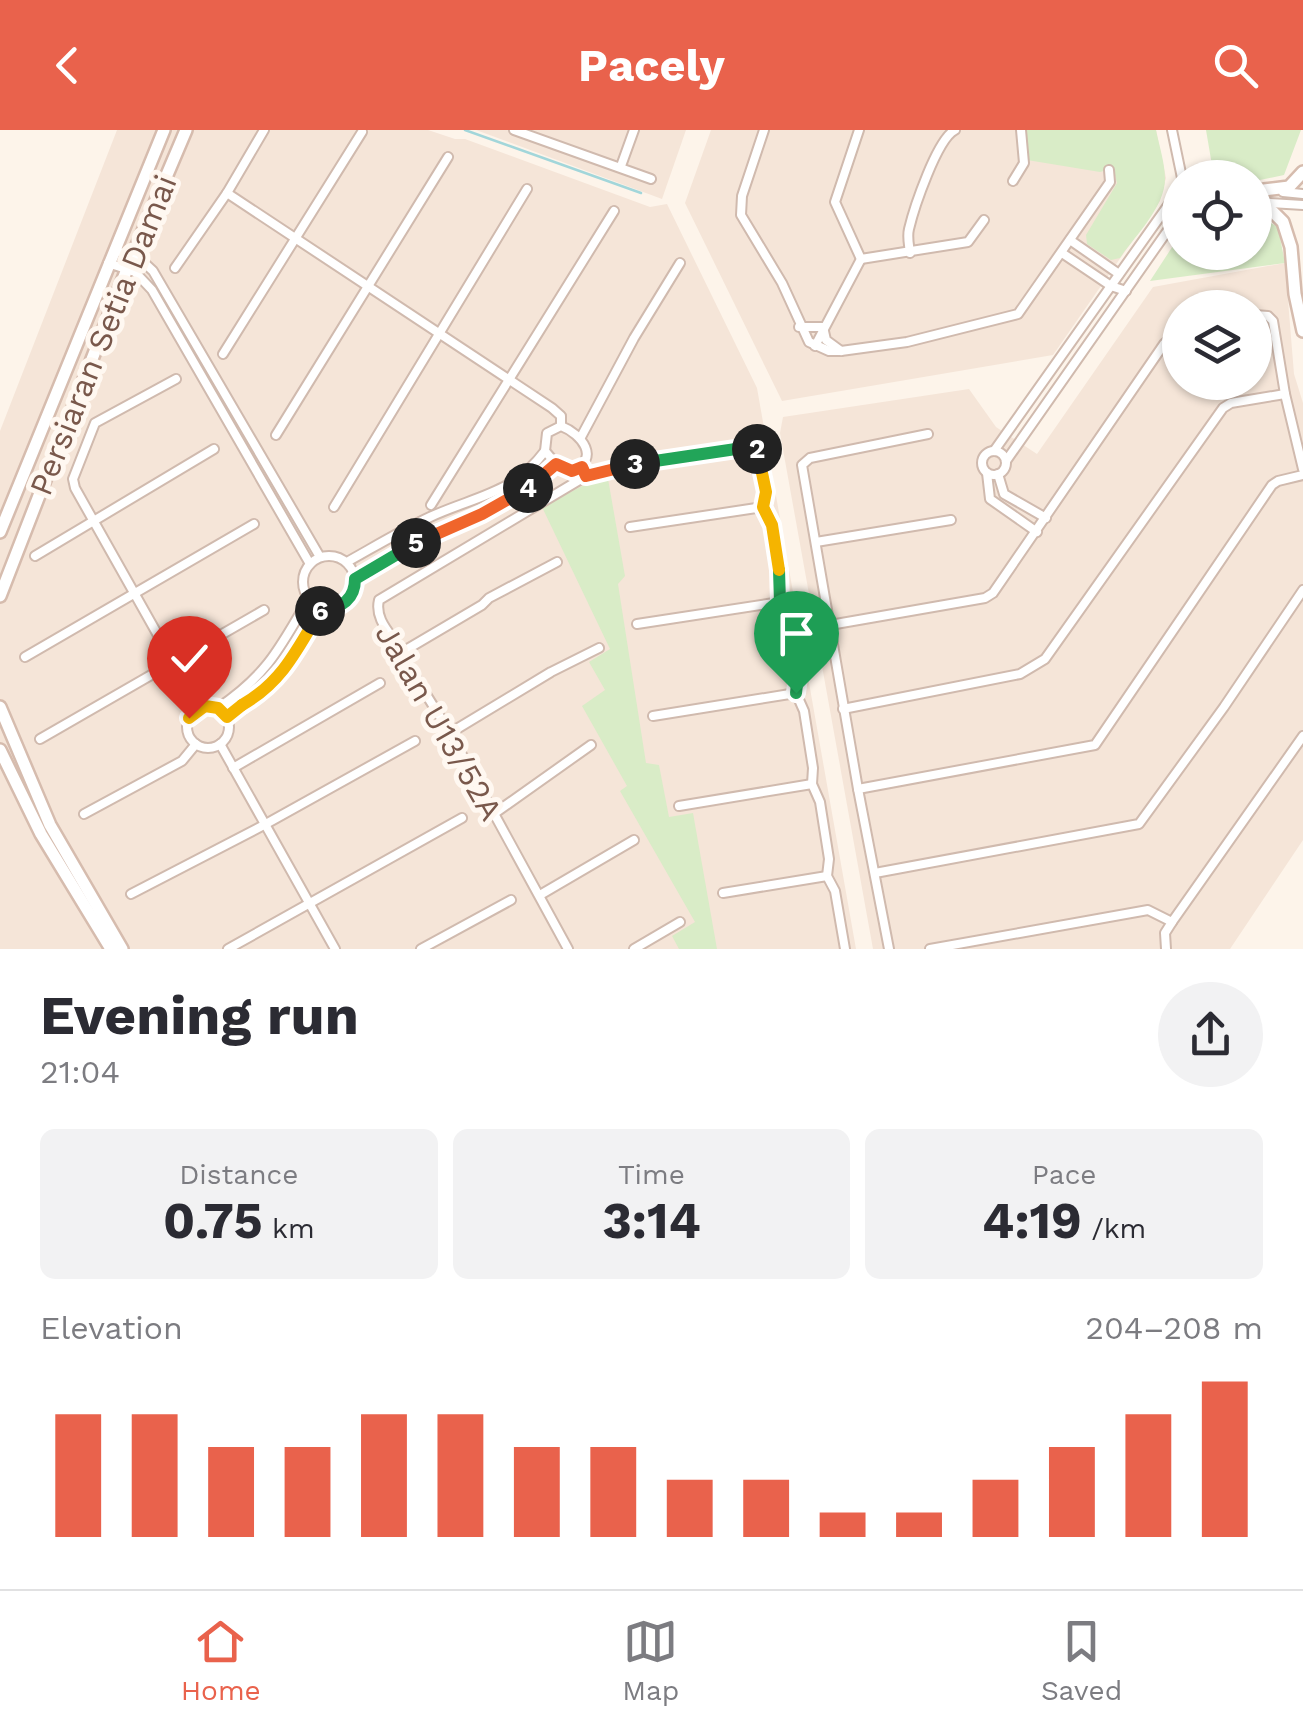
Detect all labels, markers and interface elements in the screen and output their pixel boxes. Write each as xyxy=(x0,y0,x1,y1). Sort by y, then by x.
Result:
icon: back xyxy=(40,38,95,93)
icon: search xyxy=(1208,38,1263,93)
text: Pacely xyxy=(578,39,725,92)
map controls xyxy=(1162,160,1272,400)
button: locate xyxy=(1162,160,1272,270)
street label: Persiaran Setia Damai xyxy=(21,169,185,501)
button: layers xyxy=(1162,290,1272,400)
pin: 2 xyxy=(732,424,782,474)
text: 2 xyxy=(749,432,765,465)
pin: 3 xyxy=(610,439,660,489)
text: 3 xyxy=(627,447,643,480)
pin: 4 xyxy=(503,463,553,513)
text: 4 xyxy=(519,471,537,504)
pin: 5 xyxy=(391,518,441,568)
text: 5 xyxy=(408,526,424,559)
pin: 6 xyxy=(295,586,345,636)
pin xyxy=(754,591,839,694)
text: 6 xyxy=(311,594,329,627)
icon: arrive xyxy=(769,606,824,661)
pin xyxy=(147,616,232,719)
street label: Jalan U13/52A xyxy=(367,617,511,827)
icon: check xyxy=(162,631,217,686)
button: share xyxy=(1158,982,1263,1087)
text: Evening run xyxy=(40,983,359,1047)
text: 21:04 xyxy=(40,1053,120,1091)
text: Distance xyxy=(179,1158,298,1191)
text: Time xyxy=(618,1158,685,1191)
text: Pace xyxy=(1032,1158,1097,1191)
text: 0.75 xyxy=(163,1191,263,1250)
text: 3:14 xyxy=(602,1191,701,1250)
text: 4:19 xyxy=(982,1191,1082,1250)
text: km xyxy=(263,1212,315,1245)
text: /km xyxy=(1082,1212,1146,1245)
text: Elevation xyxy=(40,1309,183,1347)
text: 204–208 m xyxy=(1085,1309,1263,1347)
tab: Home xyxy=(181,1614,261,1707)
tab: Map xyxy=(622,1614,679,1707)
tab: Saved xyxy=(1041,1614,1122,1707)

